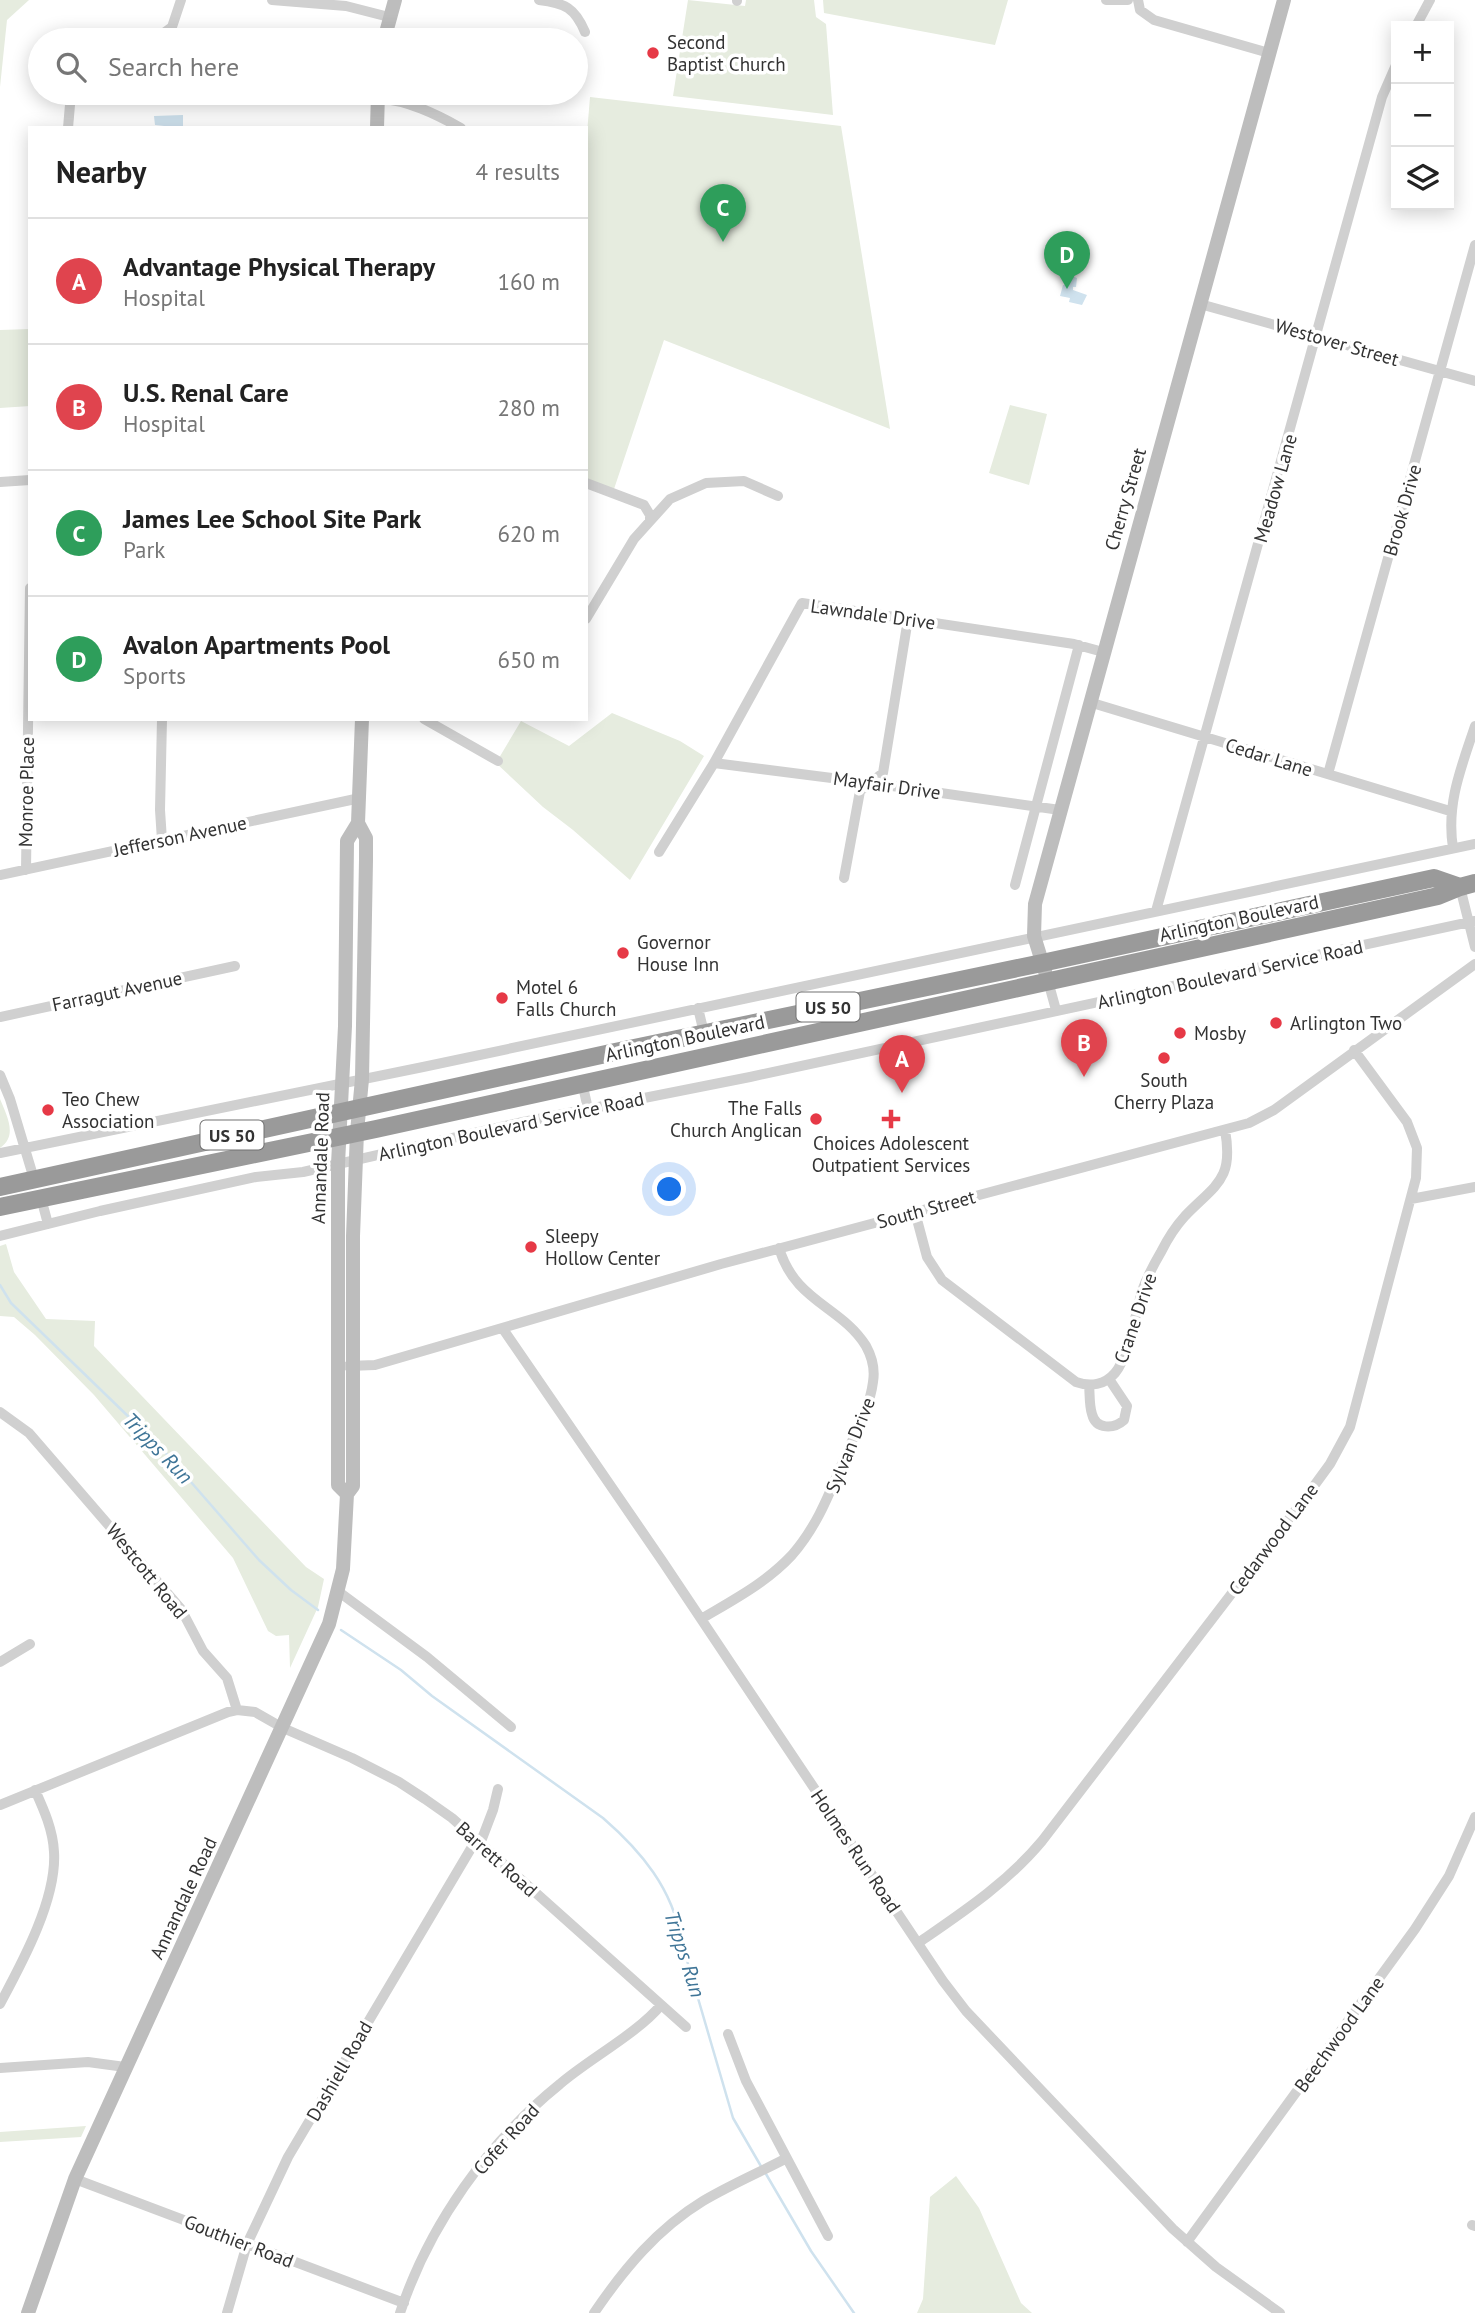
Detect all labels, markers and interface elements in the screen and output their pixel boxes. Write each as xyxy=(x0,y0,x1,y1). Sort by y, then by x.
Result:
map controls xyxy=(1391,21,1454,210)
button: + xyxy=(1391,21,1454,84)
search box xyxy=(28,28,588,105)
place label: Second Baptist Church xyxy=(667,30,786,76)
marker: Second Baptist Church xyxy=(645,45,661,61)
icon: search xyxy=(52,48,90,86)
text: Search here xyxy=(108,50,239,83)
button: − xyxy=(1391,84,1454,147)
button: layers xyxy=(1391,147,1454,210)
text: Nearby xyxy=(56,152,146,191)
text: 4 results xyxy=(476,157,560,186)
pin: C xyxy=(700,184,746,242)
pin: D xyxy=(1044,231,1090,289)
text: Advantage Physical Therapy xyxy=(123,250,435,283)
text: A xyxy=(72,267,86,296)
text: 160 m xyxy=(498,267,560,296)
text: Hospital xyxy=(123,283,205,312)
street label: Westover Street xyxy=(1272,313,1402,371)
text: U.S. Renal Care xyxy=(123,376,289,409)
text: B xyxy=(72,393,86,422)
text: 280 m xyxy=(498,393,560,422)
text: Hospital xyxy=(123,409,205,438)
street label: Meadow Lane xyxy=(1248,431,1302,545)
street label: Cherry Street xyxy=(1099,444,1151,553)
street label: Brook Drive xyxy=(1377,461,1427,559)
text: James Lee School Site Park xyxy=(123,502,421,535)
text: C xyxy=(73,519,85,548)
text: 620 m xyxy=(498,519,560,548)
text: Park xyxy=(123,535,165,564)
street label: Lawndale Drive xyxy=(809,593,937,635)
text: Avalon Apartments Pool xyxy=(123,628,390,661)
text: D xyxy=(72,645,86,674)
text: 650 m xyxy=(498,645,560,674)
text: Sports xyxy=(123,661,186,690)
street label: Cedar Lane xyxy=(1222,732,1316,782)
street label: Monroe Place xyxy=(13,737,39,847)
street label: Mayfair Drive xyxy=(832,766,942,804)
street label: Jefferson Avenue xyxy=(110,810,249,862)
street label: Arlington Boulevard xyxy=(1157,889,1321,947)
place label: Governor House Inn xyxy=(637,930,719,976)
street label: Arlington Boulevard Service Road xyxy=(1095,934,1365,1014)
marker: Governor House Inn xyxy=(615,945,631,961)
street label: Farragut Avenue xyxy=(50,966,184,1016)
place label: Motel 6 Falls Church xyxy=(516,975,616,1021)
marker: Motel 6 Falls Church xyxy=(494,990,510,1006)
road number: US 50 xyxy=(796,992,860,1022)
street label: Arlington Boulevard xyxy=(603,1009,767,1067)
place label: Arlington Two xyxy=(1290,1011,1402,1035)
marker: Arlington Two xyxy=(1268,1015,1284,1031)
pin: B xyxy=(1061,1019,1107,1077)
place label: Mosby xyxy=(1194,1021,1246,1045)
marker: Mosby xyxy=(1172,1025,1188,1041)
pin: A xyxy=(879,1035,925,1093)
marker: South Cherry Plaza xyxy=(1156,1050,1172,1066)
place label: South Cherry Plaza xyxy=(1114,1068,1214,1114)
street label: Arlington Boulevard Service Road xyxy=(376,1086,646,1166)
place label: Teo Chew Association xyxy=(62,1087,155,1133)
street label: Annandale Road xyxy=(306,1092,334,1224)
place label: The Falls Church Anglican xyxy=(670,1096,802,1142)
marker: Teo Chew Association xyxy=(40,1102,56,1118)
marker: Choices Adolescent Outpatient Services xyxy=(881,1109,901,1129)
marker: The Falls Church Anglican xyxy=(808,1111,824,1127)
road number: US 50 xyxy=(201,1120,264,1150)
place label: Choices Adolescent Outpatient Services xyxy=(812,1131,970,1177)
your location xyxy=(652,1172,686,1206)
street label: South Street xyxy=(874,1184,978,1234)
place label: Sleepy Hollow Center xyxy=(545,1224,661,1270)
marker: Sleepy Hollow Center xyxy=(523,1239,539,1255)
street label: Crane Drive xyxy=(1108,1270,1162,1366)
street label: Sylvan Drive xyxy=(820,1394,880,1496)
water label: Tripps Run xyxy=(117,1406,199,1490)
street label: Cedarwood Lane xyxy=(1223,1478,1323,1600)
street label: Westcott Road xyxy=(101,1519,193,1623)
street label: Holmes Run Road xyxy=(806,1785,906,1917)
street label: Barrett Road xyxy=(451,1816,543,1902)
street label: Annandale Road xyxy=(144,1833,222,1963)
water label: Tripps Run xyxy=(658,1907,712,2001)
street label: Beechwood Lane xyxy=(1289,1971,1389,2097)
street label: Dashiell Road xyxy=(301,2017,377,2125)
street label: Cofer Road xyxy=(468,2098,544,2180)
street label: Gouthier Road xyxy=(181,2209,297,2273)

